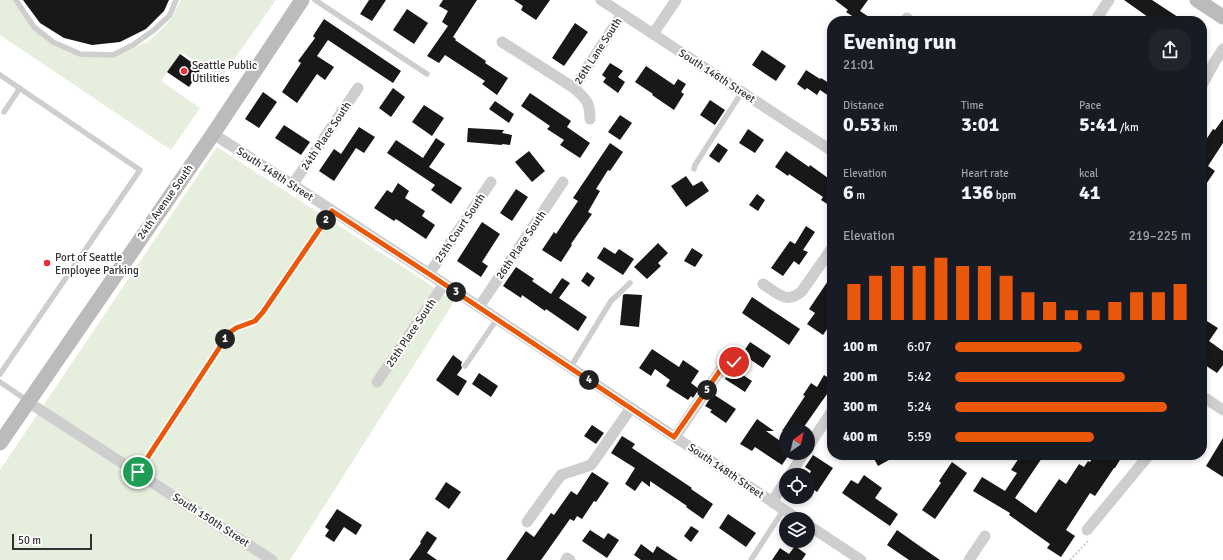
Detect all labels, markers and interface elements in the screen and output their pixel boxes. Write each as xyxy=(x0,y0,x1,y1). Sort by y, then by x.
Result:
street label: 26th Lane South xyxy=(572,15,624,87)
text: Evening run xyxy=(843,28,957,55)
button: share xyxy=(1149,29,1191,71)
street label: South 146th Street xyxy=(676,46,758,106)
text: 21:01 xyxy=(843,57,875,73)
place label: Seattle Public Utilities xyxy=(192,59,257,85)
marker: Seattle Public Utilities xyxy=(179,66,189,76)
street label: 24th Place South xyxy=(298,99,354,173)
text: Distance xyxy=(843,99,884,112)
text: Time xyxy=(961,99,984,112)
text: Pace xyxy=(1079,99,1101,112)
text: 0.53 xyxy=(843,112,881,137)
text: 3:01 xyxy=(961,112,999,137)
text: 5:41 xyxy=(1079,112,1117,137)
text: km xyxy=(881,121,898,134)
text: /km xyxy=(1117,121,1139,134)
street label: South 148th Street xyxy=(234,144,316,204)
street label: 24th Avenue South xyxy=(134,162,196,242)
text: Elevation xyxy=(843,167,887,180)
text: Heart rate xyxy=(961,167,1009,180)
text: kcal xyxy=(1079,167,1098,180)
text: 6 xyxy=(843,180,854,205)
text: 136 xyxy=(961,180,993,205)
text: 41 xyxy=(1079,180,1101,205)
text: m xyxy=(854,189,865,202)
text: bpm xyxy=(993,189,1016,202)
street label: 25th Court South xyxy=(432,191,488,265)
street label: 26th Place South xyxy=(493,208,549,282)
pin: 2 xyxy=(316,210,336,230)
text: 2 xyxy=(323,213,329,226)
text: Elevation xyxy=(843,228,895,244)
text: 219–225 m xyxy=(1129,228,1191,244)
place label: Port of Seattle Employee Parking xyxy=(55,251,139,277)
marker: Port of Seattle Employee Parking xyxy=(42,258,52,268)
pin: 3 xyxy=(446,282,466,302)
text: 3 xyxy=(453,285,459,298)
street label: 25th Place South xyxy=(383,296,439,370)
pin: 1 xyxy=(215,329,235,349)
text: 1 xyxy=(222,332,228,345)
text: 100 m xyxy=(843,339,877,355)
text: 6:07 xyxy=(907,339,932,355)
pin xyxy=(717,345,751,379)
icon: check xyxy=(723,351,745,373)
text: 200 m xyxy=(843,369,877,385)
text: 5:42 xyxy=(907,369,932,385)
pin: 4 xyxy=(579,370,599,390)
text: 4 xyxy=(586,373,592,386)
pin: 5 xyxy=(697,380,717,400)
text: 5 xyxy=(704,383,710,396)
text: 300 m xyxy=(843,399,877,415)
text: 5:24 xyxy=(907,399,932,415)
north arrow xyxy=(779,424,815,460)
map controls xyxy=(779,424,815,548)
text: 400 m xyxy=(843,429,877,445)
text: 5:59 xyxy=(907,429,932,445)
street label: South 148th Street xyxy=(686,441,767,501)
pin xyxy=(121,455,155,489)
icon: arrive xyxy=(127,461,149,483)
button: locate xyxy=(779,468,815,504)
street label: South 150th Street xyxy=(170,490,252,550)
button: layers xyxy=(779,512,815,548)
scale bar xyxy=(12,532,92,551)
text: 50 m xyxy=(18,534,41,547)

